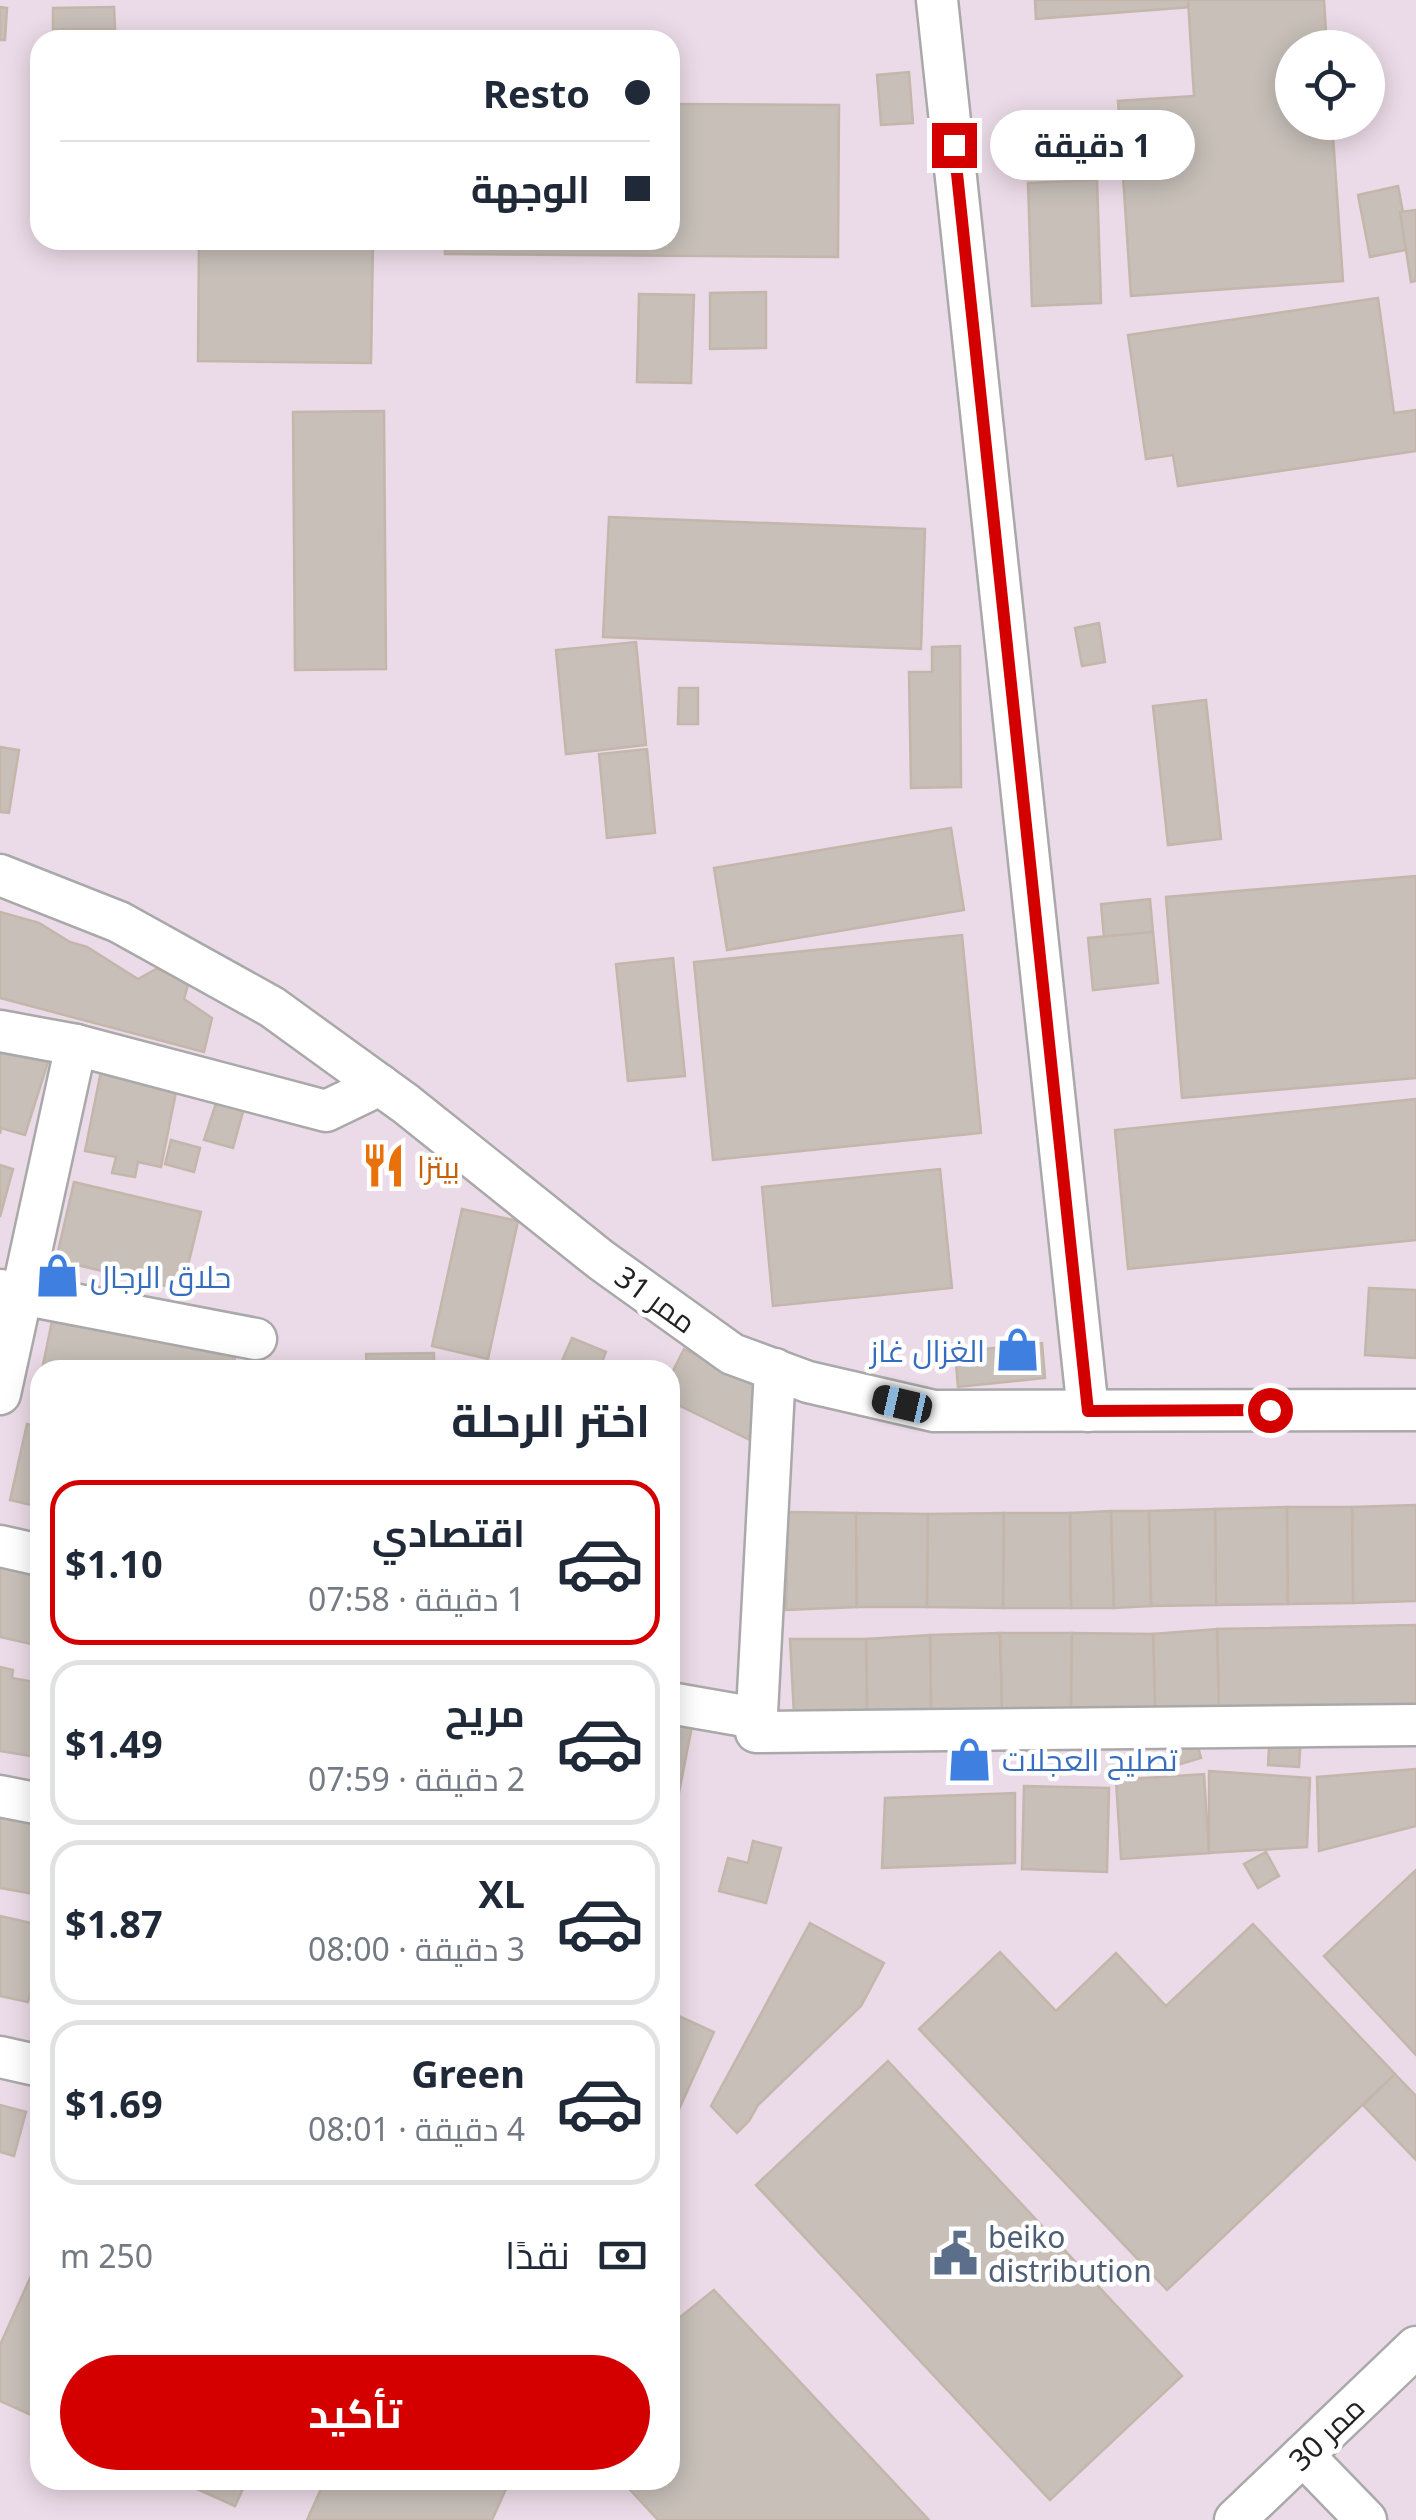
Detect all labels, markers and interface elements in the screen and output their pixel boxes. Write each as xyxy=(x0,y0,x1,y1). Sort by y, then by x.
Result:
map controls xyxy=(1275,30,1385,140)
button: locate xyxy=(1275,30,1385,140)
text: Resto xyxy=(483,67,590,119)
callout: 1 دقيقة xyxy=(989,110,1194,180)
route end xyxy=(932,123,977,168)
text: 1 دقيقة xyxy=(1034,123,1151,166)
text: الوجهة xyxy=(471,162,590,214)
restaurant icon: بيتزا xyxy=(360,1142,408,1190)
place label: بيتزا xyxy=(417,1146,460,1187)
shop icon: حلاق الرجال xyxy=(33,1252,81,1300)
place label: حلاق الرجال xyxy=(90,1256,231,1297)
street label: ممر 31 xyxy=(607,1256,705,1342)
shop icon: الغزال غاز xyxy=(994,1326,1042,1374)
place label: الغزال غاز xyxy=(868,1330,985,1371)
car xyxy=(869,1383,935,1425)
route start xyxy=(1248,1388,1293,1433)
text: اختر الرحلة xyxy=(451,1389,650,1450)
text: اقتصادي xyxy=(372,1506,525,1558)
icon: car xyxy=(555,1518,645,1608)
text: $1.10 xyxy=(65,1537,163,1589)
text: 1 دقيقة · 07:58 xyxy=(308,1577,525,1620)
text: مريح xyxy=(445,1686,525,1738)
icon: car xyxy=(555,1698,645,1788)
text: $1.49 xyxy=(65,1717,163,1769)
shop icon: تصليح العجلات xyxy=(945,1735,993,1783)
place label: تصليح العجلات xyxy=(1002,1739,1178,1781)
text: 2 دقيقة · 07:59 xyxy=(308,1757,525,1800)
text: XL xyxy=(478,1867,525,1919)
icon: car xyxy=(555,1878,645,1968)
text: $1.87 xyxy=(65,1897,163,1949)
text: 3 دقيقة · 08:00 xyxy=(308,1927,525,1970)
text: Green xyxy=(411,2047,525,2099)
icon: car xyxy=(555,2058,645,2148)
text: $1.69 xyxy=(65,2077,163,2129)
text: 4 دقيقة · 08:01 xyxy=(308,2107,525,2150)
place label: beiko distribution xyxy=(988,2216,1152,2291)
text: نقدًا xyxy=(505,2228,570,2280)
icon: cash xyxy=(595,2228,650,2283)
public building icon: beiko distribution xyxy=(931,2229,979,2277)
text: 250 m xyxy=(60,2234,153,2277)
button: تأكيد xyxy=(60,2355,650,2470)
street label: ممر 30 xyxy=(1279,2387,1373,2479)

